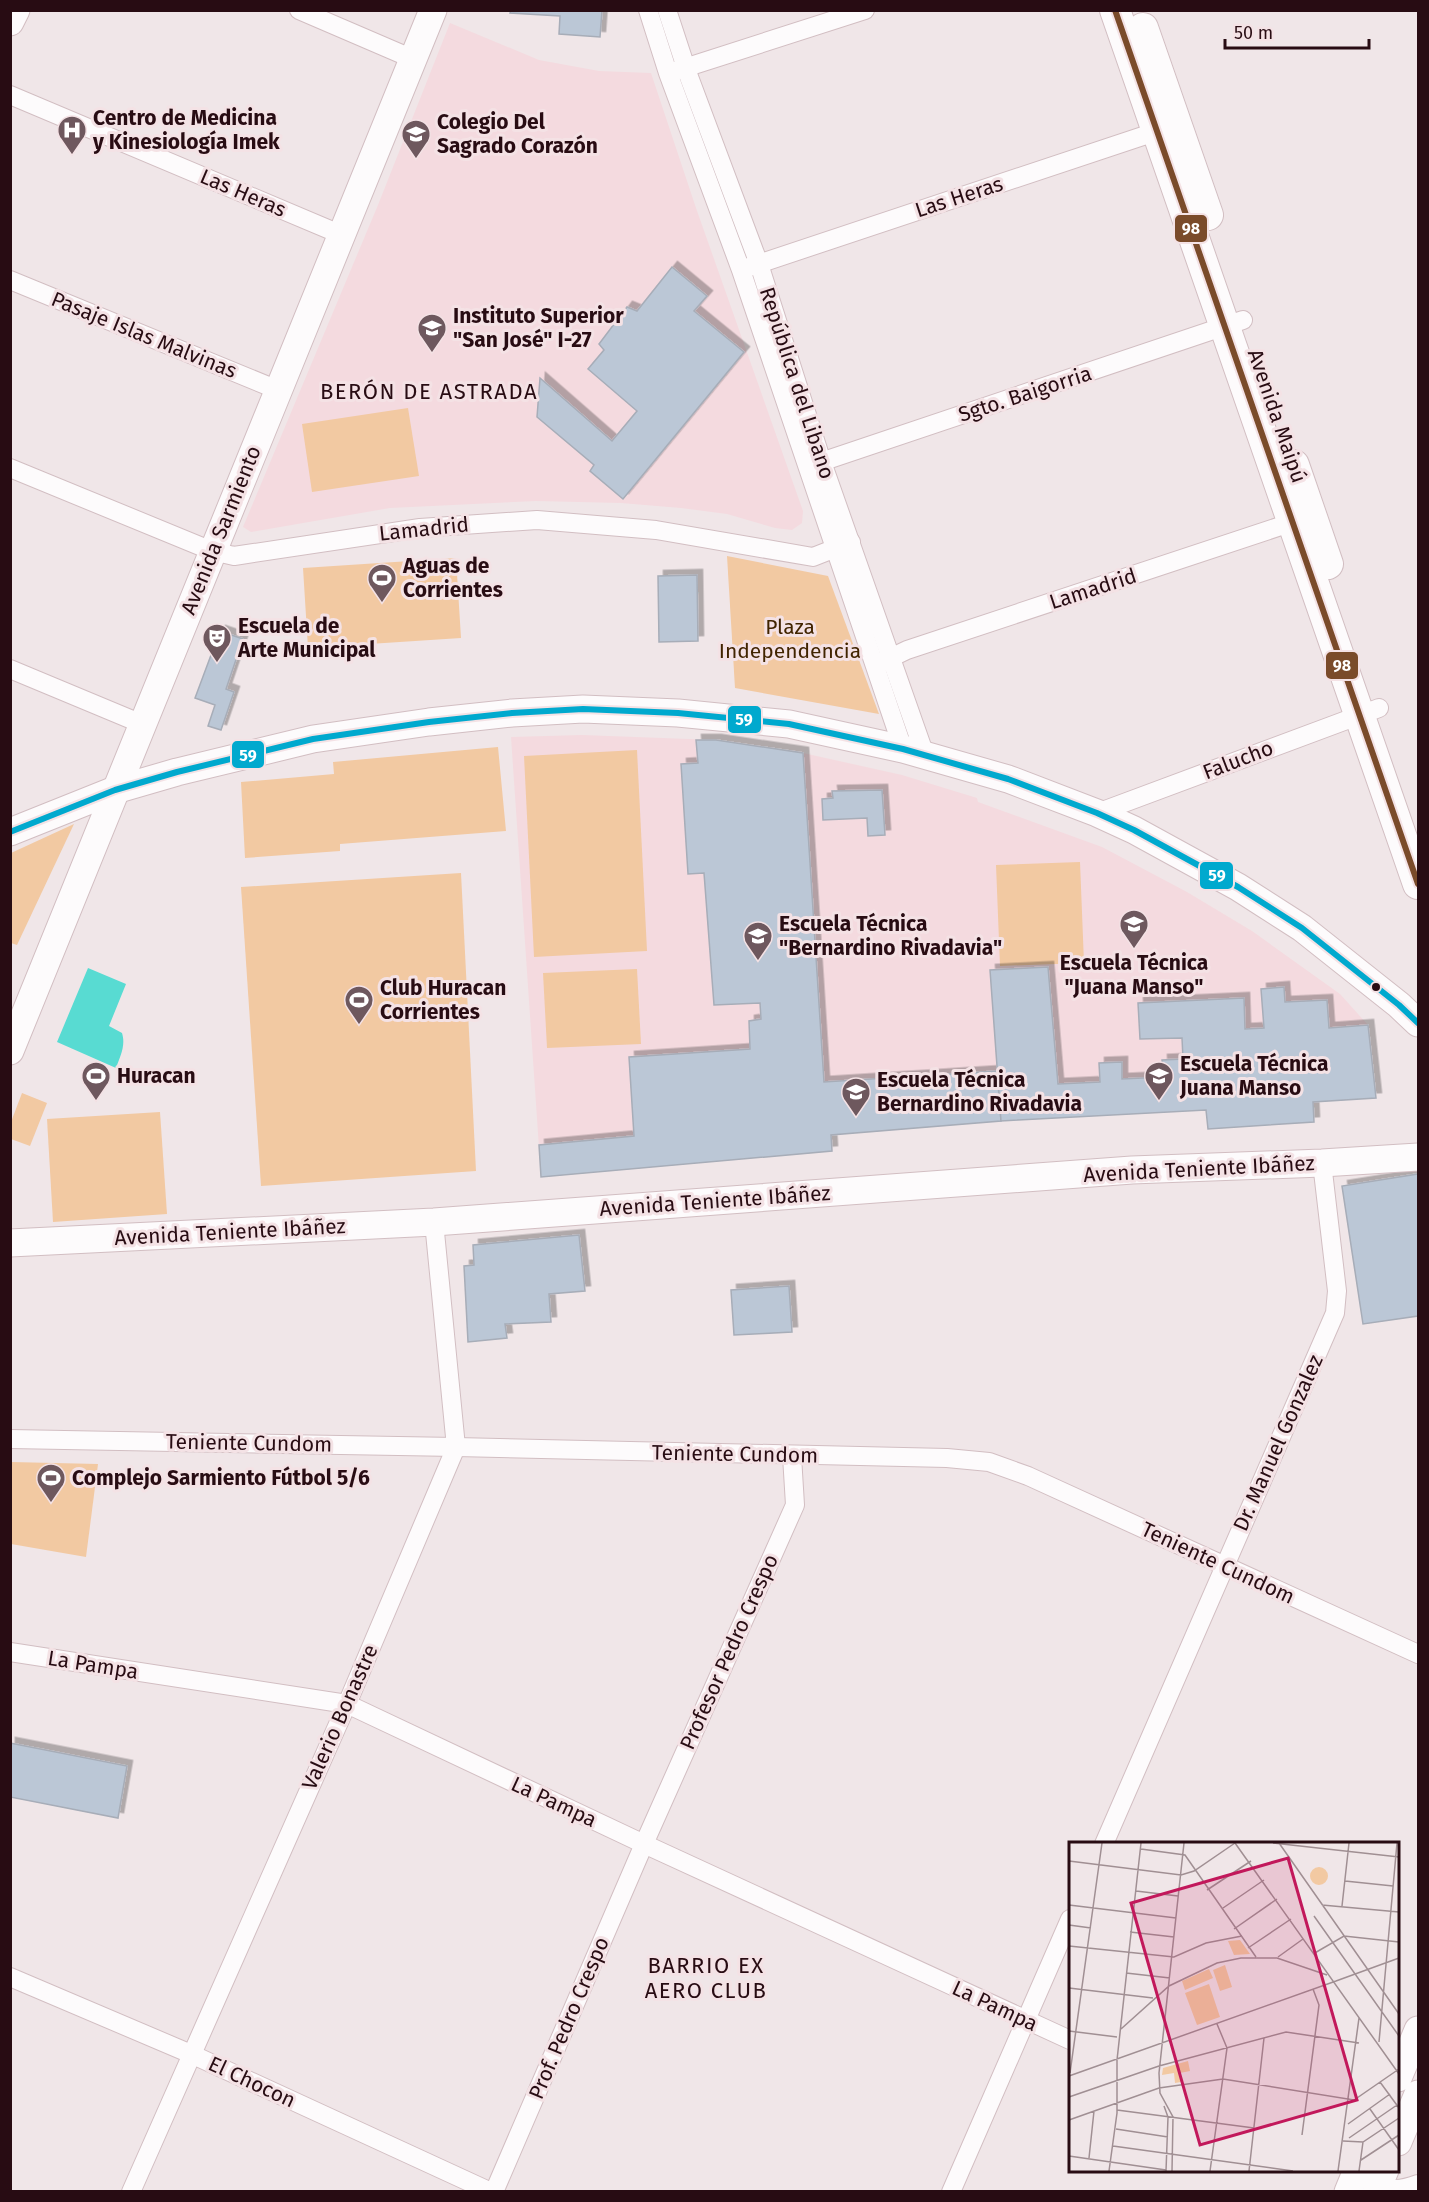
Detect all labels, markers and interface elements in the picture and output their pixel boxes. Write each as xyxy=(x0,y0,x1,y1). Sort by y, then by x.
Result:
scale bar xyxy=(1225,12,1369,50)
text: 50 m xyxy=(1234,22,1273,44)
place label: Centro de Medicina y Kinesiología Imek xyxy=(92,105,280,155)
place label: Colegio Del Sagrado Corazón xyxy=(437,109,598,159)
hospital icon: Centro de Medicina y Kinesiología Imek xyxy=(56,114,88,156)
school or university icon: Colegio Del Sagrado Corazón xyxy=(400,118,432,160)
street label: Las Heras xyxy=(196,163,290,223)
street label: Las Heras xyxy=(912,171,1006,223)
line badge: 98 xyxy=(1174,214,1208,243)
text: 98 xyxy=(1182,219,1200,238)
street label: República del Libano xyxy=(754,284,840,482)
street label: Pasaje Islas Malvinas xyxy=(47,286,241,384)
place label: Instituto Superior "San José" I-27 xyxy=(453,303,624,353)
school or university icon: Instituto Superior "San José" I-27 xyxy=(416,312,448,354)
street label: Avenida Maipú xyxy=(1242,346,1312,486)
street label: Sgto. Baigorria xyxy=(955,360,1095,428)
district label: BERÓN DE ASTRADA xyxy=(320,378,538,405)
street label: Avenida Sarmiento xyxy=(175,442,267,618)
street label: Lamadrid xyxy=(378,511,470,547)
place label: Aguas de Corrientes xyxy=(402,553,503,603)
sports icon: Aguas de Corrientes xyxy=(366,562,398,604)
street label: Lamadrid xyxy=(1046,563,1140,615)
place label: Escuela de Arte Municipal xyxy=(237,613,376,663)
park label: Plaza Independencia xyxy=(719,614,861,664)
theatre icon: Escuela de Arte Municipal xyxy=(201,622,233,664)
line badge: 98 xyxy=(1325,651,1359,680)
text: 98 xyxy=(1333,656,1351,675)
line badge: 59 xyxy=(727,705,762,734)
text: 59 xyxy=(735,710,753,729)
street label: Falucho xyxy=(1199,735,1277,785)
line badge: 59 xyxy=(231,740,265,769)
text: 59 xyxy=(239,746,257,765)
line badge: 59 xyxy=(1199,861,1234,890)
text: 59 xyxy=(1208,866,1226,885)
school or university icon: Escuela Técnica "Juana Manso" xyxy=(1118,908,1150,950)
place label: Escuela Técnica "Bernardino Rivadavia" xyxy=(779,911,1002,961)
school or university icon: Escuela Técnica "Bernardino Rivadavia" xyxy=(742,920,774,962)
place label: Escuela Técnica "Juana Manso" xyxy=(1060,950,1208,1000)
place label: Club Huracan Corrientes xyxy=(380,975,506,1025)
unlabelled marker xyxy=(1370,981,1382,993)
sports icon: Club Huracan Corrientes xyxy=(343,984,375,1026)
place label: Escuela Técnica Juana Manso xyxy=(1179,1051,1328,1101)
sports icon: Huracan xyxy=(80,1060,112,1102)
school or university icon: Escuela Técnica Juana Manso xyxy=(1143,1060,1175,1102)
place label: Huracan xyxy=(117,1063,196,1089)
place label: Escuela Técnica Bernardino Rivadavia xyxy=(877,1067,1082,1117)
school or university icon: Escuela Técnica Bernardino Rivadavia xyxy=(840,1076,872,1118)
street label: Avenida Teniente Ibáñez xyxy=(1083,1150,1315,1188)
street label: Avenida Teniente Ibáñez xyxy=(599,1180,831,1222)
street label: Avenida Teniente Ibáñez xyxy=(114,1213,346,1251)
street label: Dr. Manuel Gonzalez xyxy=(1227,1351,1329,1535)
street label: Teniente Cundom xyxy=(166,1429,332,1457)
street label: Teniente Cundom xyxy=(652,1440,818,1468)
sports icon: Complejo Sarmiento Fútbol 5/6 xyxy=(35,1462,67,1504)
place label: Complejo Sarmiento Fútbol 5/6 xyxy=(72,1465,370,1491)
street label: Teniente Cundom xyxy=(1137,1516,1299,1610)
street label: Profesor Pedro Crespo xyxy=(674,1550,784,1754)
street label: Valerio Bonastre xyxy=(296,1640,384,1794)
street label: La Pampa xyxy=(46,1645,140,1685)
street label: La Pampa xyxy=(507,1771,601,1833)
inset map xyxy=(1069,1842,1399,2172)
street label: Prof. Pedro Crespo xyxy=(523,1933,615,2103)
district label: BARRIO EX AERO CLUB xyxy=(645,1952,767,2004)
street label: La Pampa xyxy=(948,1975,1042,2037)
street label: El Chocon xyxy=(204,2051,300,2113)

